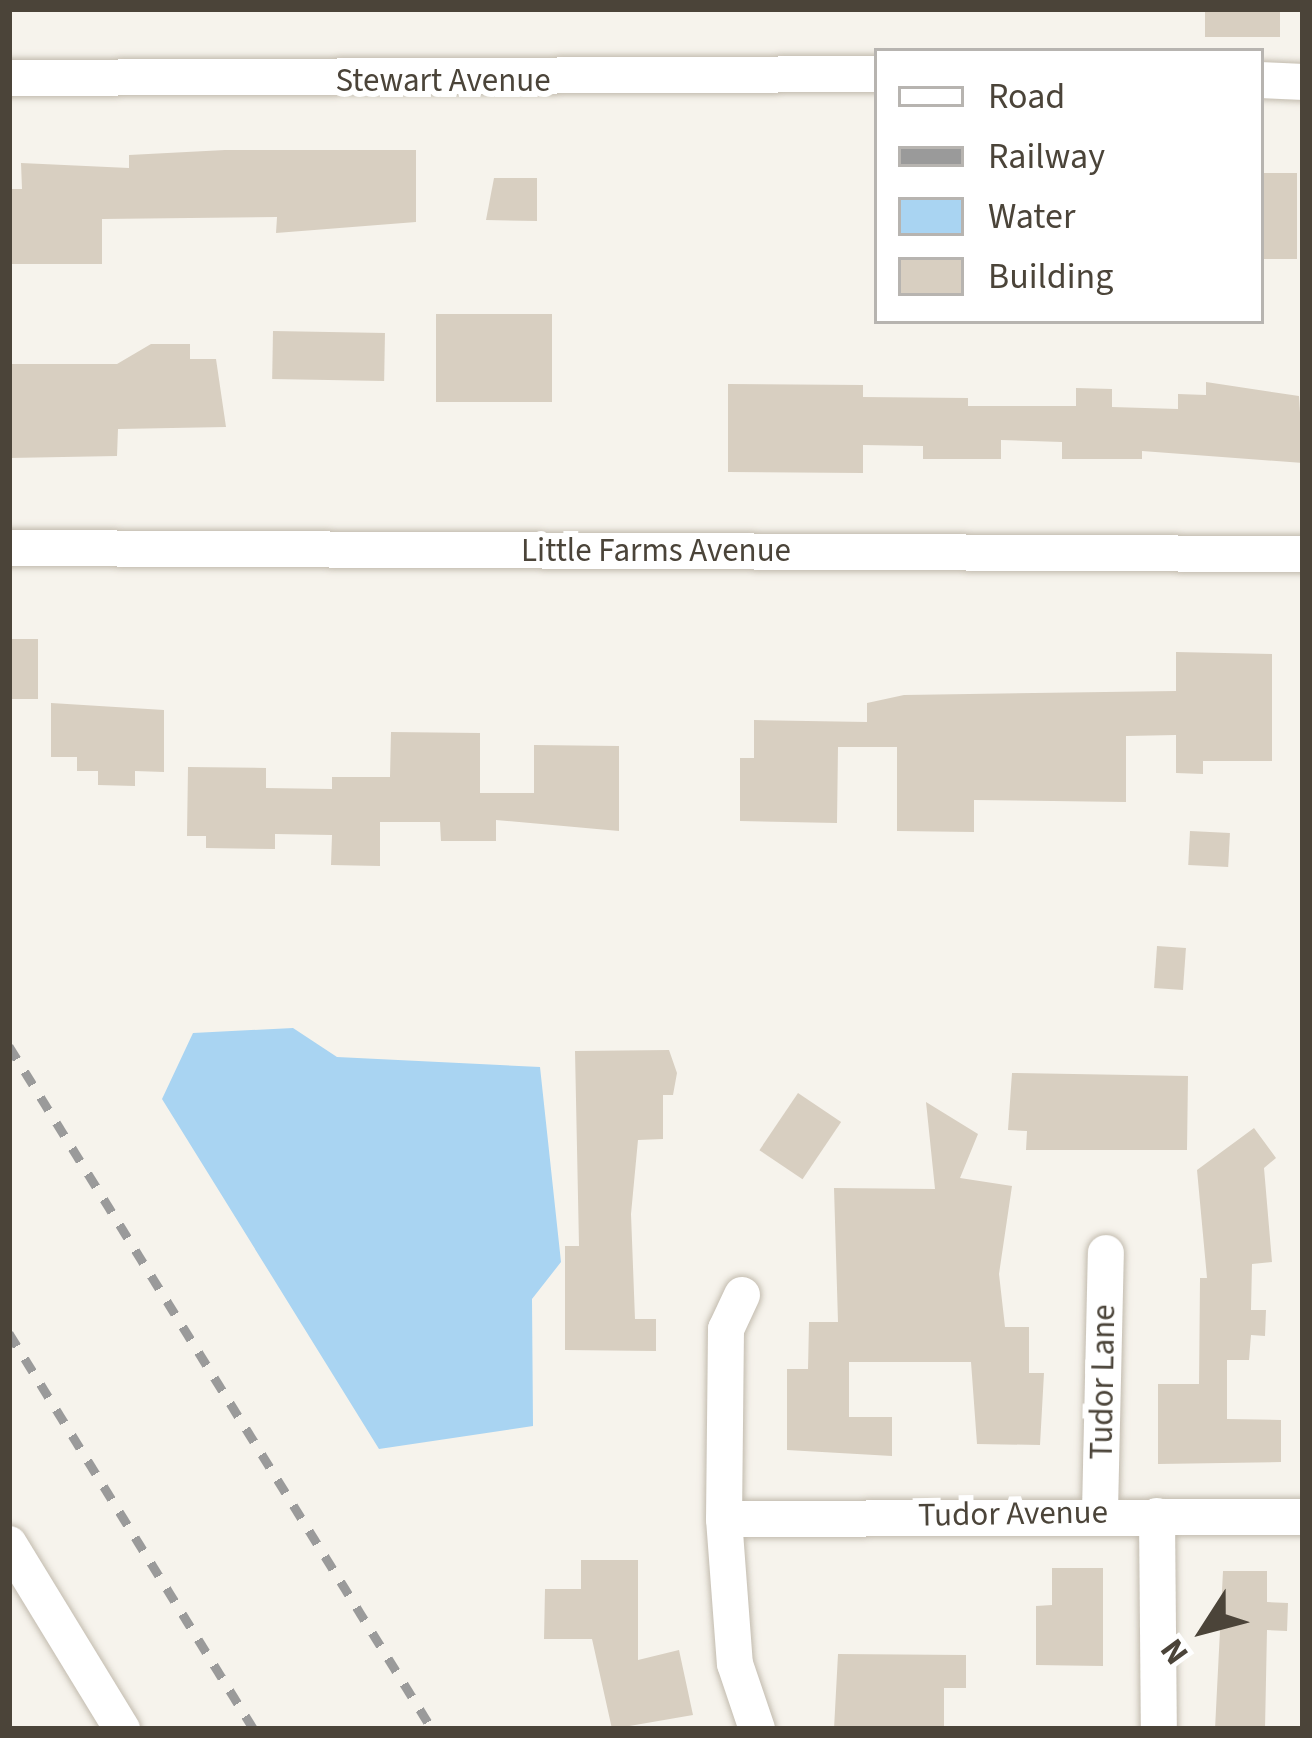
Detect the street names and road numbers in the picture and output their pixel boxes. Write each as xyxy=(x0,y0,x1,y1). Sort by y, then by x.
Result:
street label: Stewart Avenue xyxy=(335,61,551,101)
street label: Little Farms Avenue xyxy=(521,531,791,571)
street label: Tudor Lane xyxy=(1082,1304,1124,1460)
street label: Tudor Avenue xyxy=(918,1493,1108,1535)

